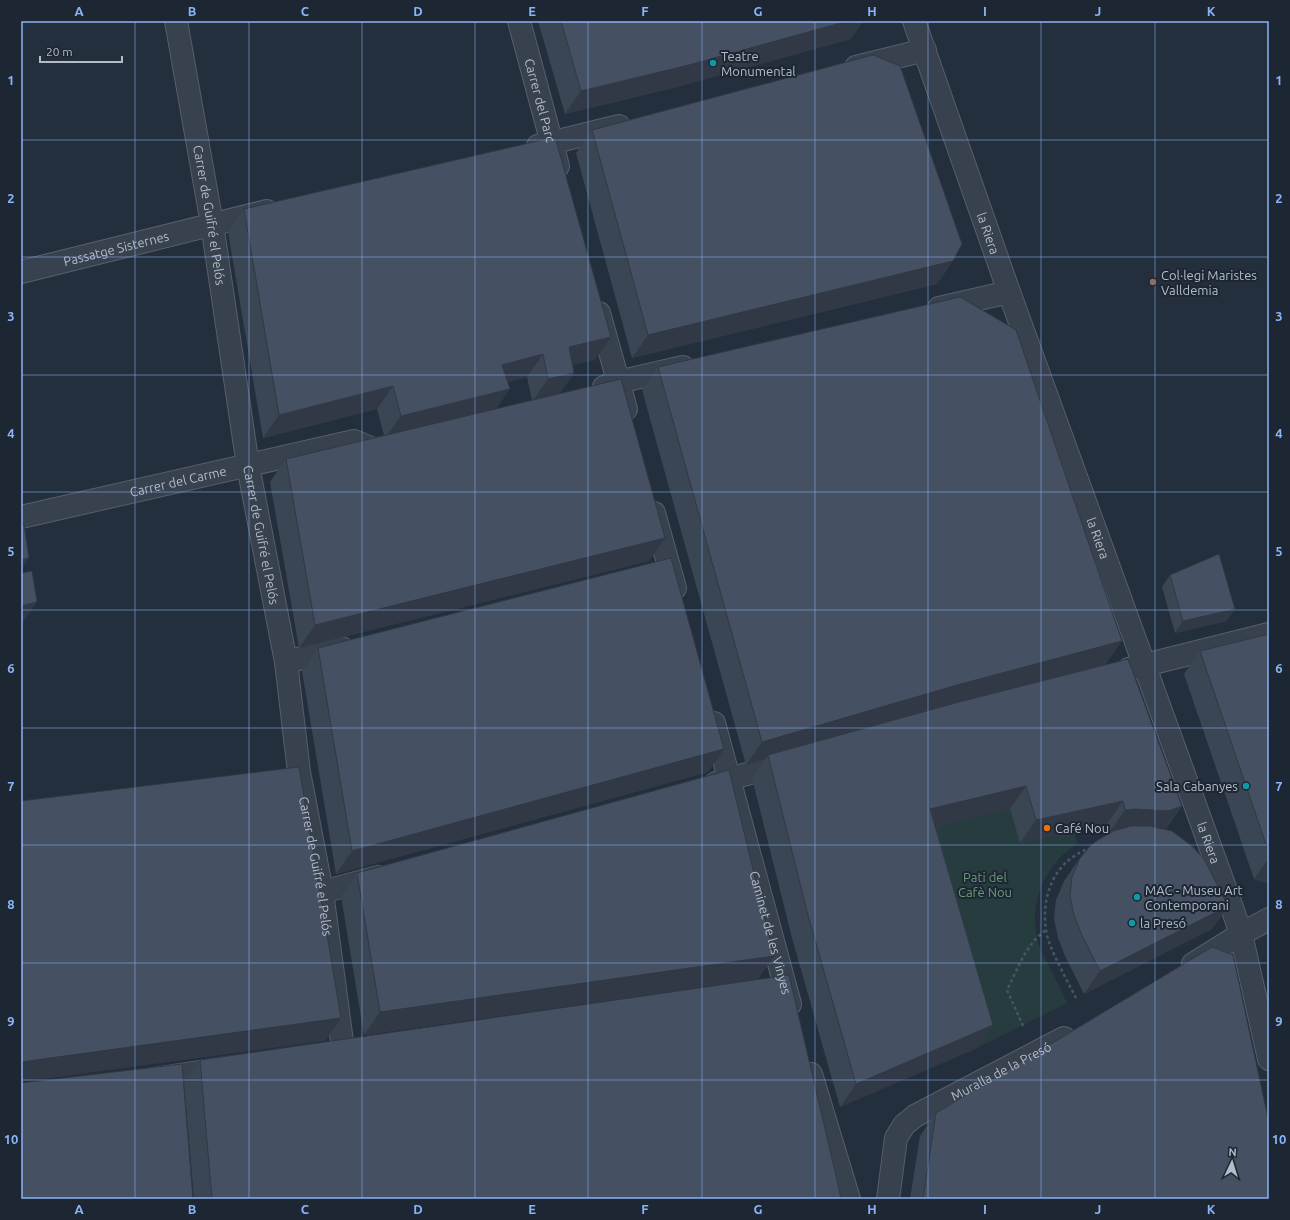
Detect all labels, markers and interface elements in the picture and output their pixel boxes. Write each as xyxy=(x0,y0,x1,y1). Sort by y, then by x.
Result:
text: A xyxy=(74,4,84,18)
text: B xyxy=(188,4,197,18)
text: C xyxy=(301,4,310,18)
text: D xyxy=(413,4,423,18)
text: E xyxy=(528,4,536,18)
text: F xyxy=(641,4,649,18)
text: G xyxy=(754,4,763,18)
text: H xyxy=(867,4,877,18)
text: I xyxy=(983,4,987,18)
text: J xyxy=(1095,4,1101,18)
text: K xyxy=(1207,4,1216,18)
scale bar xyxy=(40,38,122,64)
text: 20 m xyxy=(46,45,73,58)
place label: Teatre Monumental xyxy=(721,49,796,78)
street label: Carrer del Parc xyxy=(522,57,558,144)
marker: Teatre Monumental xyxy=(708,58,718,68)
text: 1 xyxy=(7,73,15,87)
text: 1 xyxy=(1275,73,1283,87)
street label: Carrer de Guifré el Pelós xyxy=(191,144,228,286)
text: 2 xyxy=(7,191,15,205)
text: 2 xyxy=(1275,191,1283,205)
street label: la Riera xyxy=(975,211,1002,256)
street label: Passatge Sisternes xyxy=(62,229,171,268)
place label: Col·legi Maristes Valldemia xyxy=(1161,268,1257,297)
marker: Col·legi Maristes Valldemia xyxy=(1148,277,1158,287)
text: 3 xyxy=(7,309,15,323)
text: 3 xyxy=(1275,309,1283,323)
text: 4 xyxy=(7,426,15,440)
text: 4 xyxy=(1275,426,1283,440)
street label: Carrer del Carme xyxy=(128,463,228,499)
street label: Carrer de Guifré el Pelós xyxy=(241,464,282,606)
street label: la Riera xyxy=(1084,515,1112,561)
text: 5 xyxy=(7,544,15,558)
text: 5 xyxy=(1275,544,1283,558)
text: 6 xyxy=(7,661,15,675)
text: 6 xyxy=(1275,661,1283,675)
text: 7 xyxy=(7,779,15,793)
place label: Sala Cabanyes xyxy=(1156,779,1238,793)
text: 7 xyxy=(1275,779,1283,793)
marker: Sala Cabanyes xyxy=(1241,781,1251,791)
street label: Carrer de Guifré el Pelós xyxy=(297,795,335,937)
street label: la Riera xyxy=(1195,820,1223,865)
place label: Café Nou xyxy=(1055,821,1109,835)
marker: Café Nou xyxy=(1042,823,1052,833)
street label: Caminet de les Vinyes xyxy=(747,869,794,996)
park label: Pati del Cafè Nou xyxy=(958,870,1012,899)
place label: MAC - Museu Art Contemporani xyxy=(1145,883,1243,912)
marker: MAC - Museu Art Contemporani xyxy=(1132,892,1142,902)
text: 8 xyxy=(7,897,15,911)
text: 8 xyxy=(1275,897,1283,911)
place label: la Presó xyxy=(1140,916,1186,930)
marker: la Presó xyxy=(1127,918,1137,928)
text: 9 xyxy=(7,1014,15,1028)
text: 9 xyxy=(1275,1014,1283,1028)
street label: Muralla de la Presó xyxy=(949,1039,1053,1103)
text: 10 xyxy=(4,1132,18,1146)
text: 10 xyxy=(1272,1132,1286,1146)
north arrow xyxy=(1212,1142,1252,1182)
text: N xyxy=(1228,1146,1237,1158)
text: A xyxy=(74,1202,84,1216)
text: B xyxy=(188,1202,197,1216)
text: C xyxy=(301,1202,310,1216)
text: D xyxy=(413,1202,423,1216)
text: E xyxy=(528,1202,536,1216)
text: F xyxy=(641,1202,649,1216)
text: G xyxy=(754,1202,763,1216)
text: H xyxy=(867,1202,877,1216)
text: I xyxy=(983,1202,987,1216)
text: J xyxy=(1095,1202,1101,1216)
text: K xyxy=(1207,1202,1216,1216)

